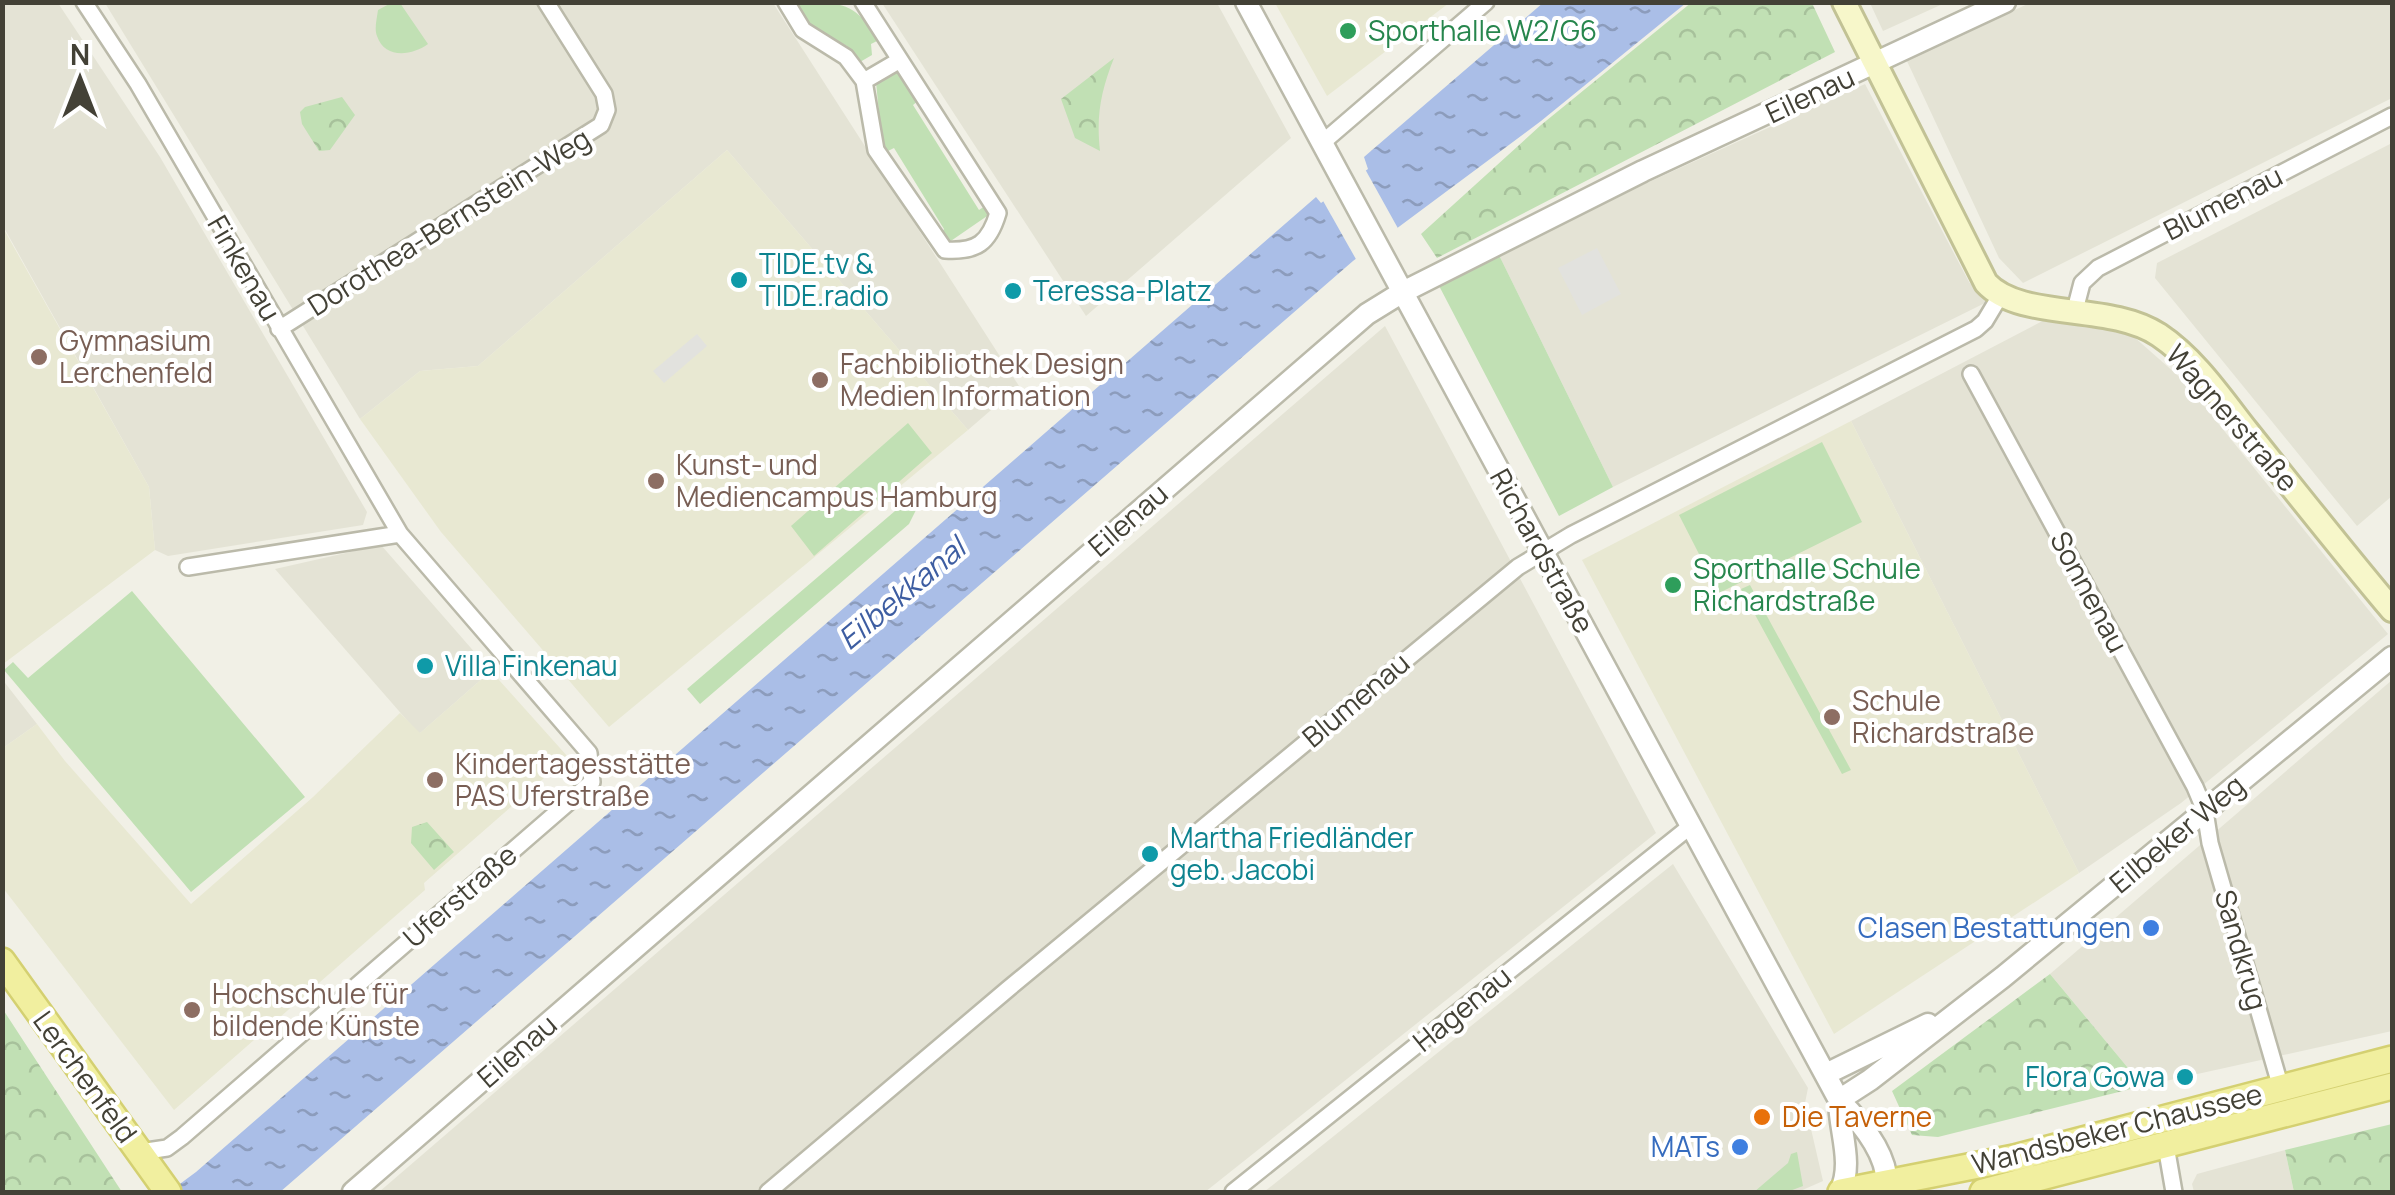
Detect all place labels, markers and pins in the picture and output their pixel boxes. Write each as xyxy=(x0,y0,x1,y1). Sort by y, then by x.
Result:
place label: Sporthalle W2/G6 xyxy=(1368,11,1597,49)
marker: Sporthalle W2/G6 xyxy=(1337,20,1359,42)
place label: TIDE.tv & TIDE.radio xyxy=(759,244,889,314)
marker: TIDE.tv & TIDE.radio xyxy=(728,269,750,291)
place label: Teressa-Platz xyxy=(1033,271,1212,309)
marker: Teressa-Platz xyxy=(1002,280,1024,302)
place label: Gymnasium Lerchenfeld xyxy=(59,321,213,391)
place label: Fachbibliothek Design Medien Information xyxy=(840,344,1124,414)
marker: Gymnasium Lerchenfeld xyxy=(28,346,50,368)
marker: Fachbibliothek Design Medien Information xyxy=(809,369,831,391)
place label: Kunst- und Mediencampus Hamburg xyxy=(676,445,998,515)
marker: Kunst- und Mediencampus Hamburg xyxy=(645,470,667,492)
place label: Sporthalle Schule Richardstraße xyxy=(1693,549,1921,619)
marker: Sporthalle Schule Richardstraße xyxy=(1662,574,1684,596)
place label: Villa Finkenau xyxy=(445,646,618,684)
marker: Villa Finkenau xyxy=(414,655,436,677)
place label: Schule Richardstraße xyxy=(1852,681,2034,751)
marker: Schule Richardstraße xyxy=(1821,706,1843,728)
place label: Kindertagesstätte PAS Uferstraße xyxy=(455,744,691,814)
marker: Kindertagesstätte PAS Uferstraße xyxy=(424,769,446,791)
place label: Martha Friedländer geb. Jacobi xyxy=(1170,818,1414,888)
marker: Martha Friedländer geb. Jacobi xyxy=(1139,843,1161,865)
place label: Clasen Bestattungen xyxy=(1858,908,2131,946)
marker: Clasen Bestattungen xyxy=(2140,917,2162,939)
place label: Hochschule für bildende Künste xyxy=(212,974,420,1044)
marker: Hochschule für bildende Künste xyxy=(181,999,203,1021)
place label: Flora Gowa xyxy=(2025,1057,2165,1095)
marker: Flora Gowa xyxy=(2174,1066,2196,1088)
place label: Die Taverne xyxy=(1782,1097,1932,1135)
marker: Die Taverne xyxy=(1751,1106,1773,1128)
place label: MATs xyxy=(1651,1127,1720,1165)
marker: MATs xyxy=(1729,1136,1751,1158)

